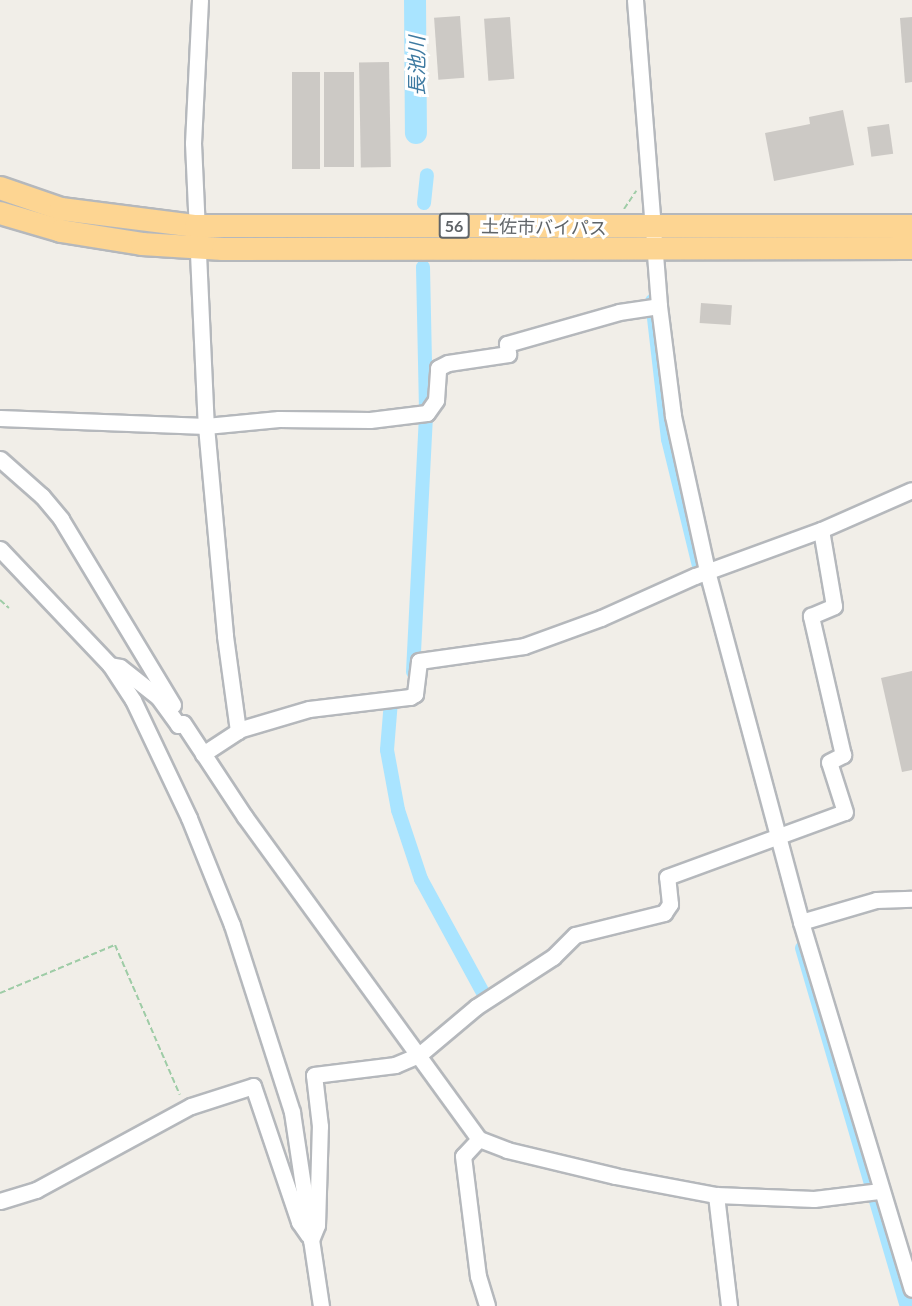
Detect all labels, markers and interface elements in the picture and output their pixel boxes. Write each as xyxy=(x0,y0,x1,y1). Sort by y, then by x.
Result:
water label: 長池川 xyxy=(404,36,428,96)
road number: 56 xyxy=(438,213,470,239)
street label: 土佐市バイパス xyxy=(481,215,607,239)

